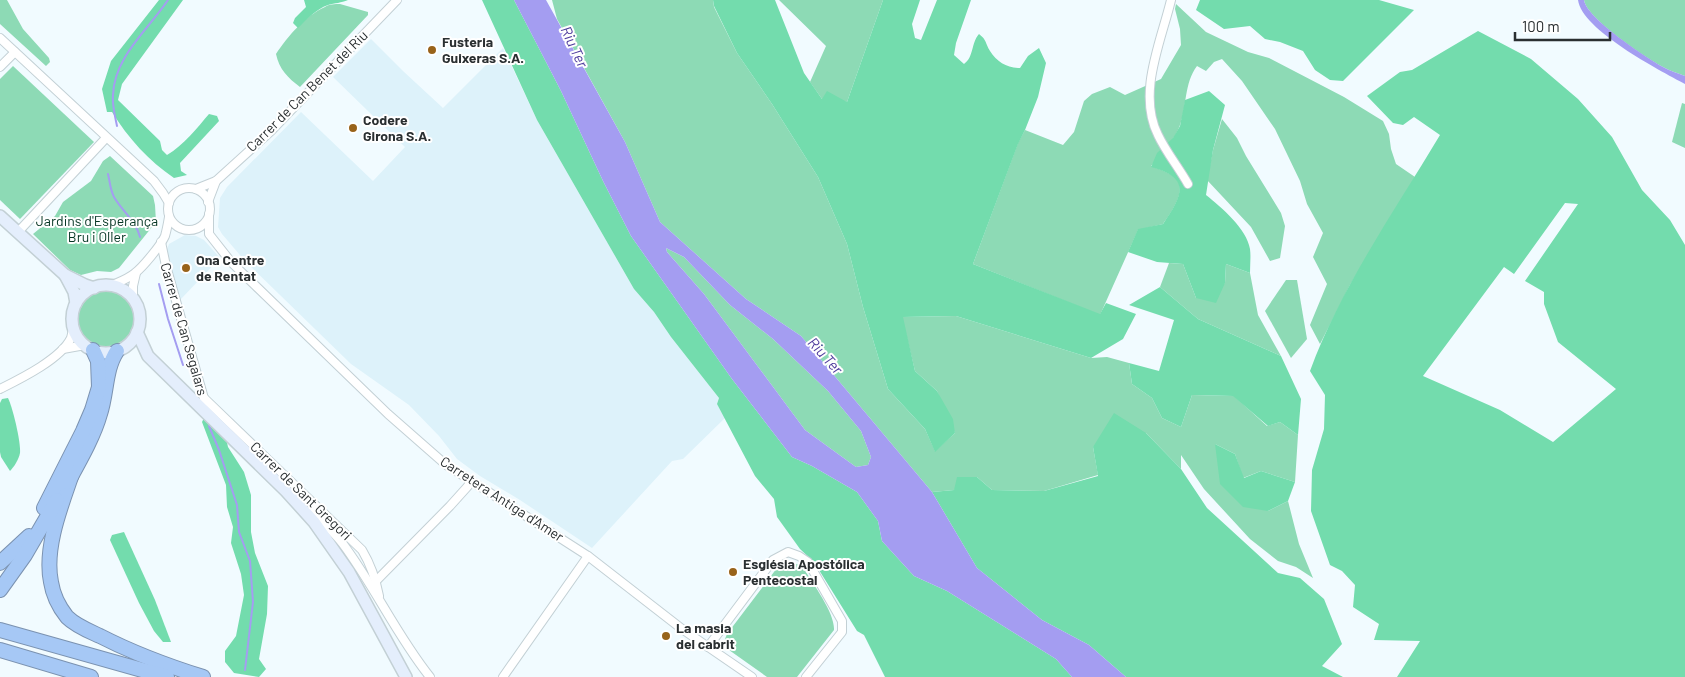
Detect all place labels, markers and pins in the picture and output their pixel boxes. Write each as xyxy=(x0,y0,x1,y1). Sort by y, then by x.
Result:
place label: Fusteria Guixeras S.A. xyxy=(442,33,524,66)
marker: Fusteria Guixeras S.A. xyxy=(426,44,438,56)
place label: Codere Girona S.A. xyxy=(363,111,431,144)
marker: Codere Girona S.A. xyxy=(347,122,359,134)
place label: Ona Centre de Rentat xyxy=(196,251,265,284)
marker: Ona Centre de Rentat xyxy=(180,262,192,274)
place label: Església Apostólica Pentecostal xyxy=(743,555,865,588)
marker: Església Apostólica Pentecostal xyxy=(727,566,739,578)
place label: La masia del cabrit xyxy=(676,619,735,652)
marker: La masia del cabrit xyxy=(660,630,672,642)

